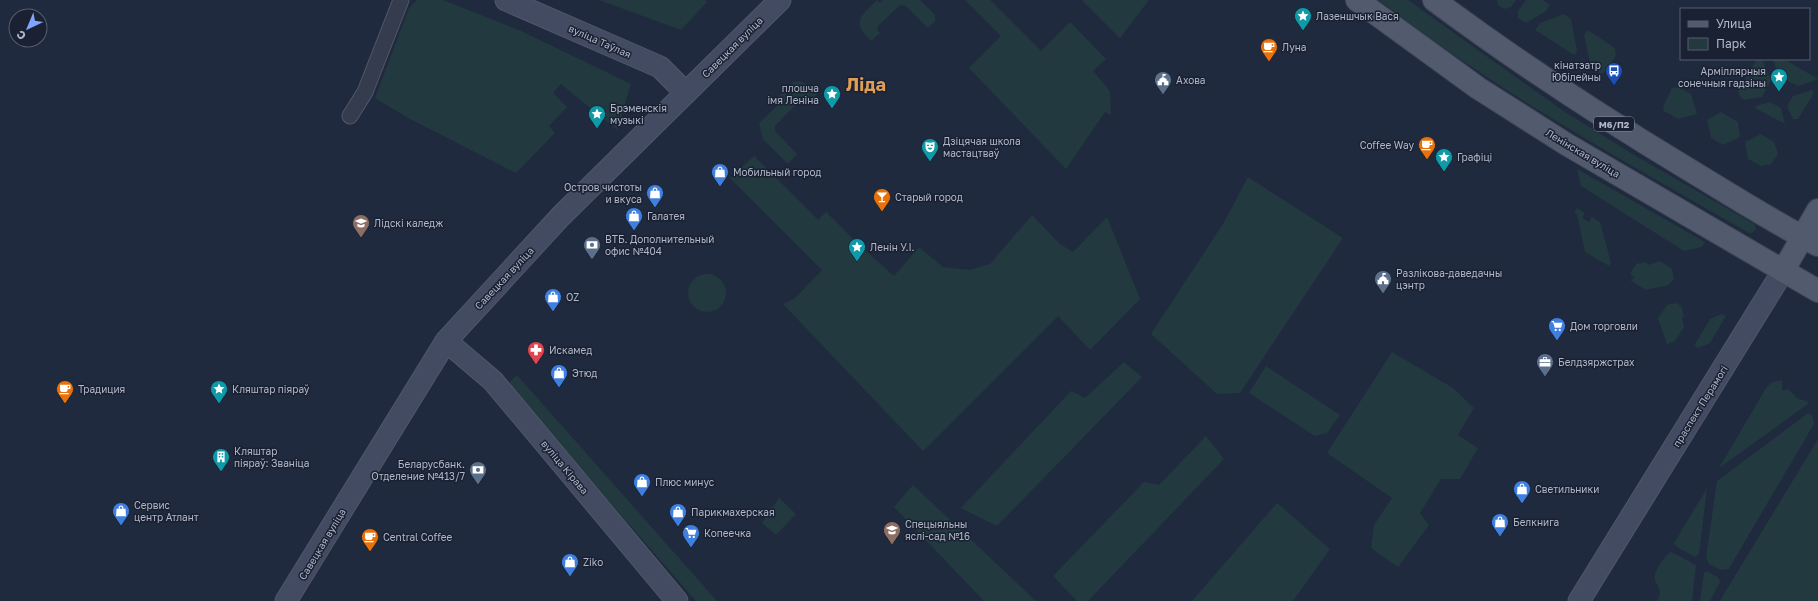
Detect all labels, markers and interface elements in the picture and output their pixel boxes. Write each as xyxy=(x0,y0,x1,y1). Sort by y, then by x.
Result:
place icon: Лазеншчык Вася xyxy=(1293,6,1313,31)
north arrow xyxy=(8,8,48,48)
legend xyxy=(1680,8,1810,60)
place label: Лазеншчык Вася xyxy=(1316,10,1399,22)
street label: Савецкая вуліца xyxy=(699,14,765,80)
text: Улица xyxy=(1716,16,1752,31)
street label: вуліца Таўлая xyxy=(567,22,633,60)
text: С xyxy=(13,28,28,43)
text: Парк xyxy=(1716,36,1746,51)
cafe icon: Луна xyxy=(1259,37,1279,62)
place label: Луна xyxy=(1282,41,1307,53)
place label: кінатэатр Юбілейны xyxy=(1552,59,1601,83)
bus stop icon: кінатэатр Юбілейны xyxy=(1604,61,1624,86)
place label: Арміллярныя сонечныя гадзіны xyxy=(1678,65,1766,89)
place icon: Арміллярныя сонечныя гадзіны xyxy=(1769,67,1789,92)
public building icon: Ахова xyxy=(1153,70,1173,95)
district label: Ліда xyxy=(846,73,886,95)
place label: Ахова xyxy=(1176,74,1206,86)
place label: плошча імя Леніна xyxy=(767,82,819,106)
place icon: плошча імя Леніна xyxy=(822,84,842,109)
place label: Брэменскія музыкі xyxy=(610,102,667,126)
place icon: Брэменскія музыкі xyxy=(587,104,607,129)
road number: М6/П2 xyxy=(1594,117,1634,131)
street label: Ленінская вуліца xyxy=(1544,126,1622,180)
place label: Дзіцячая школа мастацтваў xyxy=(943,135,1021,159)
cafe icon: Coffee Way xyxy=(1417,135,1437,160)
theatre icon: Дзіцячая школа мастацтваў xyxy=(920,137,940,162)
place label: Coffee Way xyxy=(1360,139,1414,151)
place icon: Графіці xyxy=(1434,147,1454,172)
place label: Графіці xyxy=(1457,151,1492,163)
shop icon: Мобильный город xyxy=(710,162,730,187)
place label: Мобильный город xyxy=(733,166,821,178)
place label: Остров чистоты и вкуса xyxy=(564,181,642,205)
shop icon: Остров чистоты и вкуса xyxy=(645,183,665,208)
bar icon: Старый город xyxy=(872,187,892,212)
place label: Старый город xyxy=(895,191,963,203)
shop icon: Галатея xyxy=(624,206,644,231)
place label: Галатея xyxy=(647,210,685,222)
school or university icon: Лідскі каледж xyxy=(351,213,371,238)
place label: Лідскі каледж xyxy=(374,217,443,229)
place label: ВТБ. Дополнительный офис №404 xyxy=(605,233,714,257)
bank icon: ВТБ. Дополнительный офис №404 xyxy=(582,235,602,260)
place icon: Ленін У.І. xyxy=(847,237,867,262)
place label: Ленін У.І. xyxy=(870,241,915,253)
street label: Савецкая вуліца xyxy=(472,244,536,312)
place label: Разлікова-даведачны цэнтр xyxy=(1396,267,1502,291)
public building icon: Разлікова-даведачны цэнтр xyxy=(1373,269,1393,294)
shop icon: OZ xyxy=(543,287,563,312)
place label: OZ xyxy=(566,291,579,303)
supermarket icon: Дом торговли xyxy=(1547,316,1567,341)
place label: Дом торговли xyxy=(1570,320,1638,332)
pharmacy icon: Искамед xyxy=(526,340,546,365)
place label: Искамед xyxy=(549,344,592,356)
office icon: Белдзяржстрах xyxy=(1535,352,1555,377)
place label: Белдзяржстрах xyxy=(1558,356,1635,368)
shop icon: Этюд xyxy=(549,363,569,388)
street label: праспект Перамогі xyxy=(1670,363,1730,449)
place label: Этюд xyxy=(572,367,597,379)
cafe icon: Традиция xyxy=(55,379,75,404)
place icon: Кляштар піяраў xyxy=(209,379,229,404)
place label: Традиция xyxy=(78,383,125,395)
place label: Кляштар піяраў xyxy=(232,383,310,395)
street label: вуліца Кірава xyxy=(539,438,591,496)
place label: Кляштар піяраў: Званіца xyxy=(234,445,310,469)
building icon: Кляштар піяраў: Званіца xyxy=(211,447,231,472)
place label: Беларусбанк. Отделение №413/7 xyxy=(371,458,465,482)
bank icon: Беларусбанк. Отделение №413/7 xyxy=(468,460,488,485)
shop icon: Плюс минус xyxy=(632,472,652,497)
place label: Плюс минус xyxy=(655,476,715,488)
shop icon: Светильники xyxy=(1512,479,1532,504)
place label: Светильники xyxy=(1535,483,1599,495)
place label: Сервис центр Атлант xyxy=(134,499,199,523)
shop icon: Сервис центр Атлант xyxy=(111,501,131,526)
shop icon: Парикмахерская xyxy=(668,502,688,527)
street label: Савецкая вуліца xyxy=(296,506,348,582)
place label: Парикмахерская xyxy=(691,506,775,518)
shop icon: Белкнига xyxy=(1490,512,1510,537)
place label: Белкнига xyxy=(1513,516,1559,528)
place label: Спецыяльны яслі-сад №16 xyxy=(905,518,970,542)
school or university icon: Спецыяльны яслі-сад №16 xyxy=(882,520,902,545)
supermarket icon: Копеечка xyxy=(681,523,701,548)
cafe icon: Central Coffee xyxy=(360,527,380,552)
place label: Копеечка xyxy=(704,527,751,539)
place label: Central Coffee xyxy=(383,531,453,543)
shop icon: Ziko xyxy=(560,552,580,577)
place label: Ziko xyxy=(583,556,603,568)

